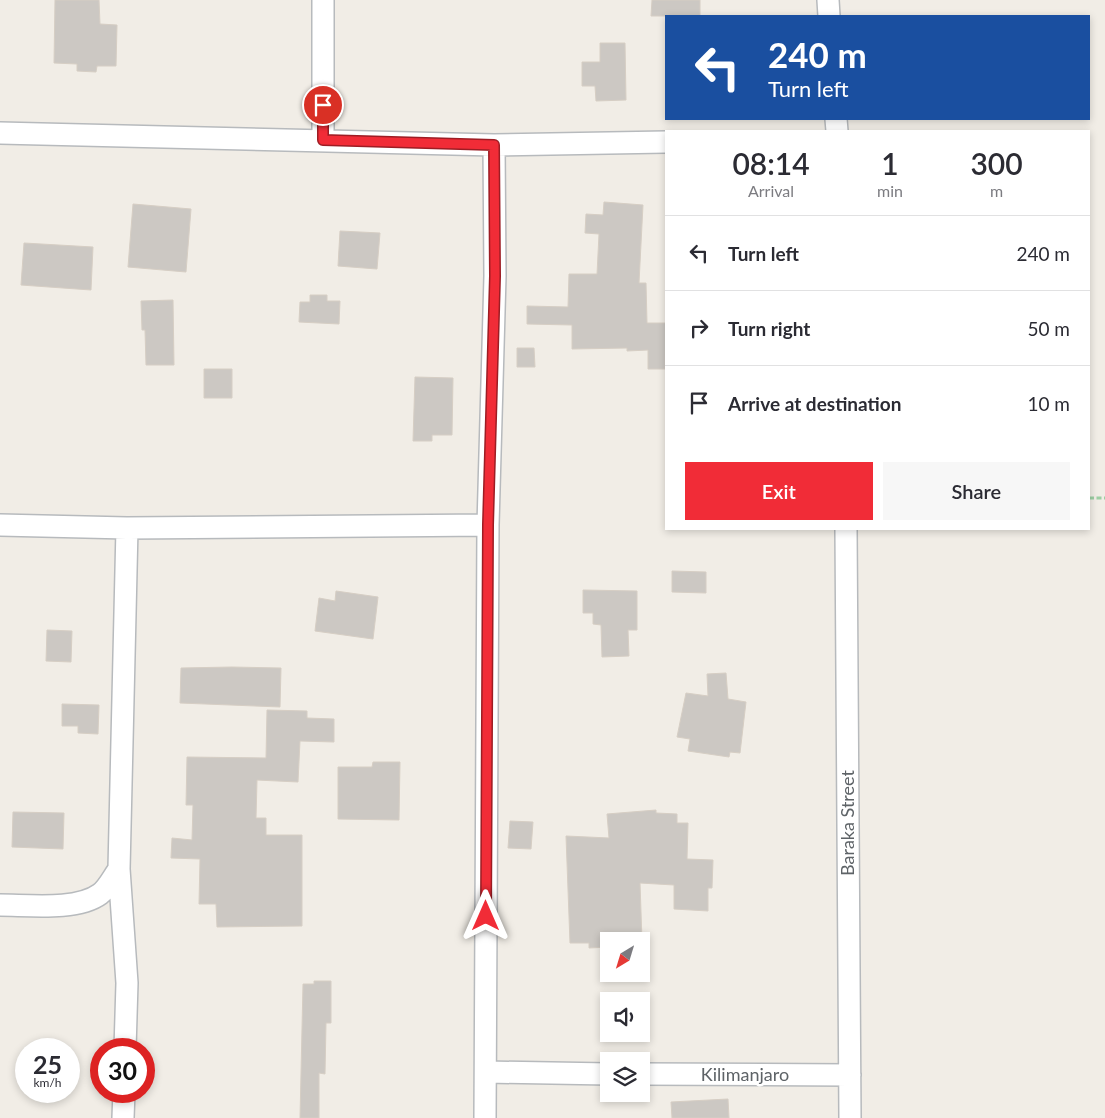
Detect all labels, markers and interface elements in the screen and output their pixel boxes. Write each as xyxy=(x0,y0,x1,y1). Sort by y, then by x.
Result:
text: 240 m xyxy=(768,33,867,75)
icon: left xyxy=(685,35,750,100)
text: Turn left xyxy=(768,75,849,102)
pin xyxy=(302,84,344,126)
icon: arrive xyxy=(309,91,337,119)
text: 08:14 xyxy=(732,145,810,181)
text: 1 xyxy=(881,145,899,181)
text: 300 xyxy=(970,145,1023,181)
text: Arrival xyxy=(748,181,794,200)
text: min xyxy=(877,181,903,200)
text: m xyxy=(990,181,1003,200)
icon: left xyxy=(685,239,713,267)
text: Turn left xyxy=(728,242,799,265)
text: 240 m xyxy=(1016,242,1070,265)
icon: right xyxy=(685,314,713,342)
text: Turn right xyxy=(728,317,810,340)
text: 50 m xyxy=(1027,317,1070,340)
icon: arrive xyxy=(685,389,713,417)
text: Arrive at destination xyxy=(728,392,901,415)
text: 10 m xyxy=(1027,392,1070,415)
button: Exit xyxy=(685,462,873,520)
button: Share xyxy=(883,462,1070,520)
street label: Baraka Street xyxy=(836,770,858,876)
position arrow xyxy=(459,889,511,941)
north arrow xyxy=(600,932,650,982)
map controls xyxy=(600,932,650,1102)
button: sound xyxy=(600,992,650,1042)
speed limit sign: 30 xyxy=(90,1038,155,1103)
text: 25 xyxy=(33,1049,62,1079)
button: layers xyxy=(600,1052,650,1102)
street label: Kilimanjaro xyxy=(701,1063,789,1085)
text: km/h xyxy=(33,1075,62,1090)

